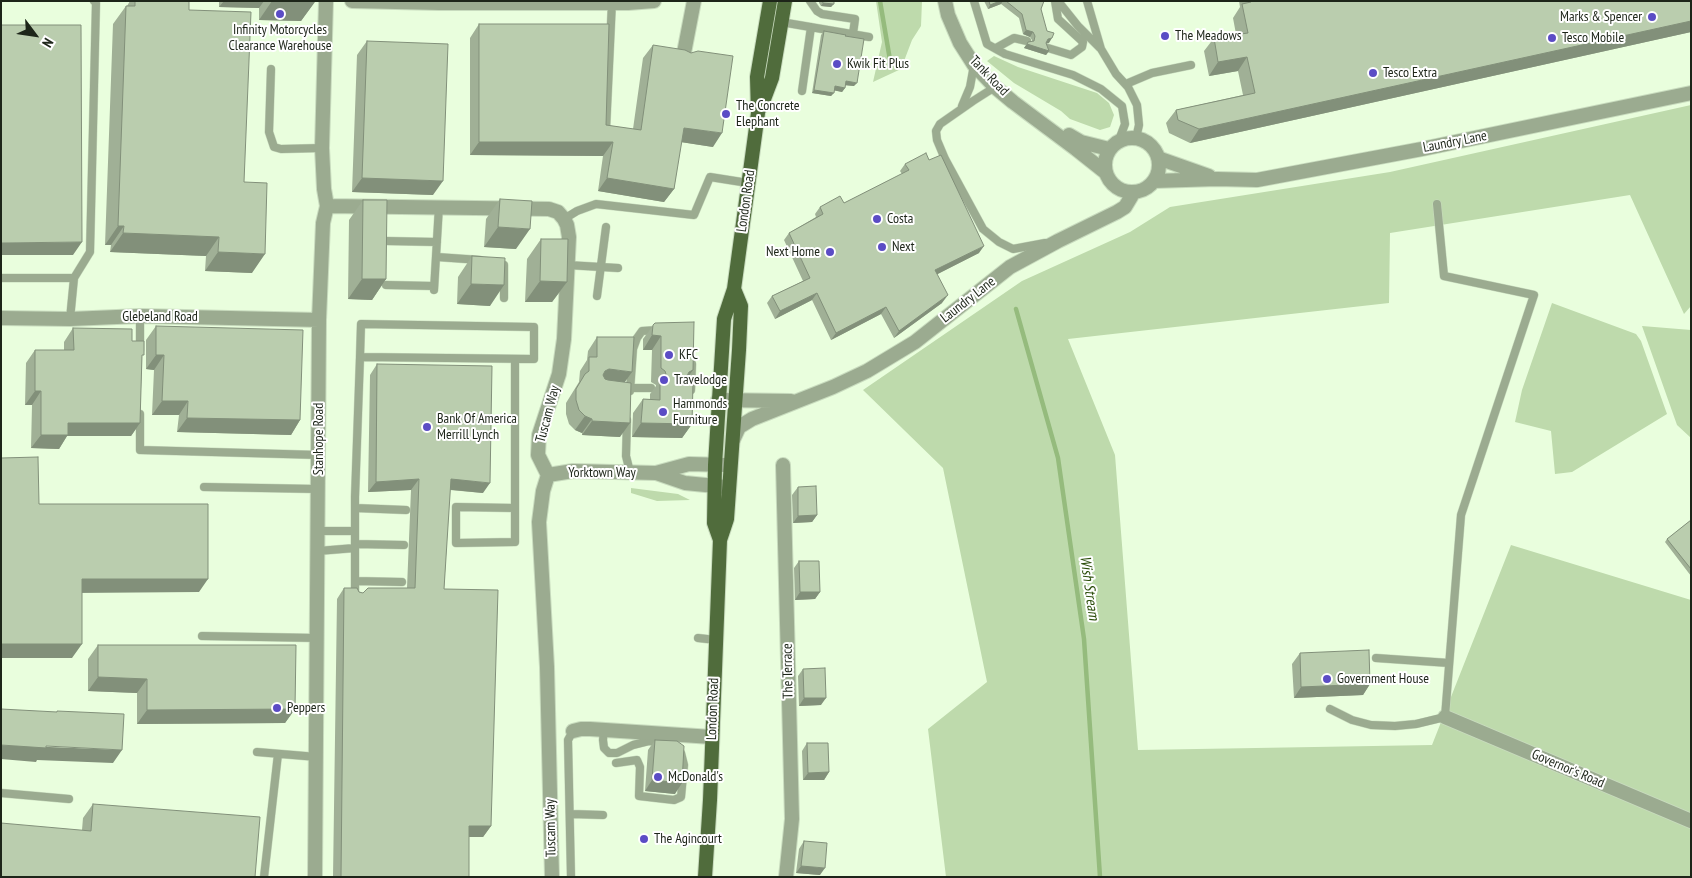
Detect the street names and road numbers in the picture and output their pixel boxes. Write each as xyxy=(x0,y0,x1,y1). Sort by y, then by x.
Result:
street label: Tank Road xyxy=(966,53,1012,99)
street label: Laundry Lane xyxy=(1422,128,1488,156)
street label: London Road xyxy=(733,169,759,233)
street label: Laundry Lane xyxy=(937,273,999,327)
street label: Glebeland Road xyxy=(122,309,198,325)
street label: Tuscam Way xyxy=(532,384,564,444)
street label: Stanhope Road xyxy=(311,403,327,475)
street label: Yorktown Way xyxy=(568,465,636,481)
street label: The Terrace xyxy=(779,643,797,699)
street label: London Road xyxy=(704,677,722,741)
street label: Governor's Road xyxy=(1529,746,1607,792)
street label: Tuscam Way xyxy=(542,799,560,857)

